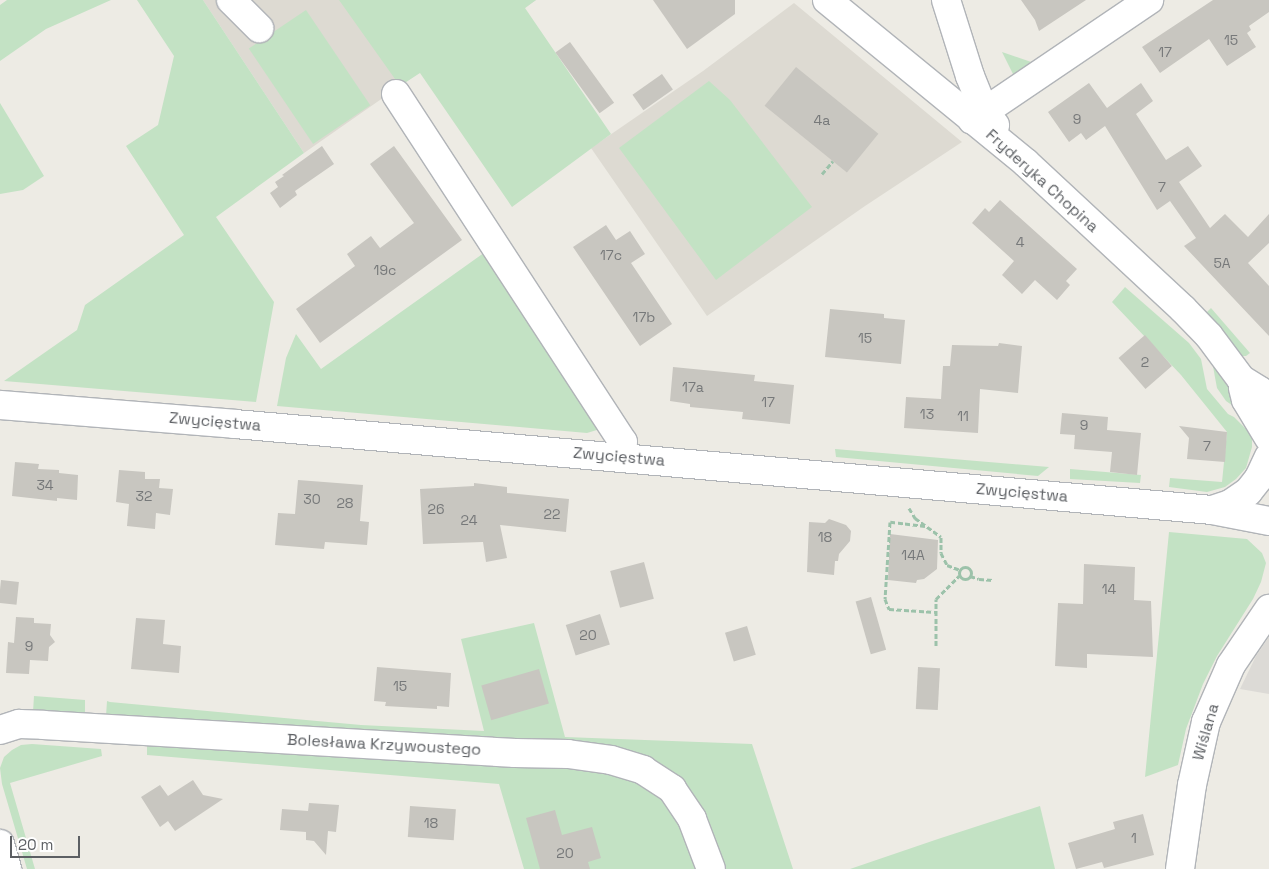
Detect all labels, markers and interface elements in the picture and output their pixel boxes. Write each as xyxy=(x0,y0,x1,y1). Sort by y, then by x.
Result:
house number: 15 xyxy=(1224,32,1238,48)
house number: 17 xyxy=(1158,44,1172,60)
house number: 9 xyxy=(1073,111,1081,127)
house number: 4a xyxy=(814,112,830,128)
street label: Fryderyka Chopina xyxy=(982,125,1102,237)
house number: 7 xyxy=(1158,179,1166,195)
house number: 4 xyxy=(1016,234,1024,250)
house number: 17c xyxy=(600,247,622,263)
house number: 5A xyxy=(1213,255,1231,271)
house number: 19c xyxy=(374,262,396,278)
house number: 17b xyxy=(633,309,655,325)
house number: 15 xyxy=(858,330,872,346)
house number: 2 xyxy=(1141,354,1149,370)
house number: 17a xyxy=(682,379,704,395)
house number: 17 xyxy=(761,394,775,410)
house number: 13 xyxy=(920,406,934,422)
street label: Zwycięstwa xyxy=(168,408,262,436)
house number: 11 xyxy=(957,408,969,424)
house number: 9 xyxy=(1080,417,1088,433)
house number: 7 xyxy=(1203,438,1211,454)
street label: Zwycięstwa xyxy=(572,443,666,471)
house number: 34 xyxy=(36,477,54,493)
street label: Zwycięstwa xyxy=(975,479,1069,507)
house number: 32 xyxy=(136,488,152,504)
house number: 30 xyxy=(303,491,321,507)
house number: 28 xyxy=(336,495,354,511)
house number: 26 xyxy=(427,501,445,517)
house number: 22 xyxy=(544,506,560,522)
house number: 24 xyxy=(461,512,477,528)
house number: 18 xyxy=(818,529,832,545)
house number: 14A xyxy=(901,547,925,563)
house number: 14 xyxy=(1102,581,1116,597)
house number: 20 xyxy=(579,627,597,643)
house number: 9 xyxy=(25,638,33,654)
house number: 15 xyxy=(393,678,407,694)
street label: Wiślana xyxy=(1189,701,1223,763)
street label: Bolesława Krzywoustego xyxy=(286,730,482,760)
house number: 18 xyxy=(424,815,438,831)
scale bar xyxy=(12,826,82,858)
house number: 1 xyxy=(1131,830,1137,846)
text: 20 m xyxy=(18,835,53,854)
house number: 20 xyxy=(556,845,574,861)

